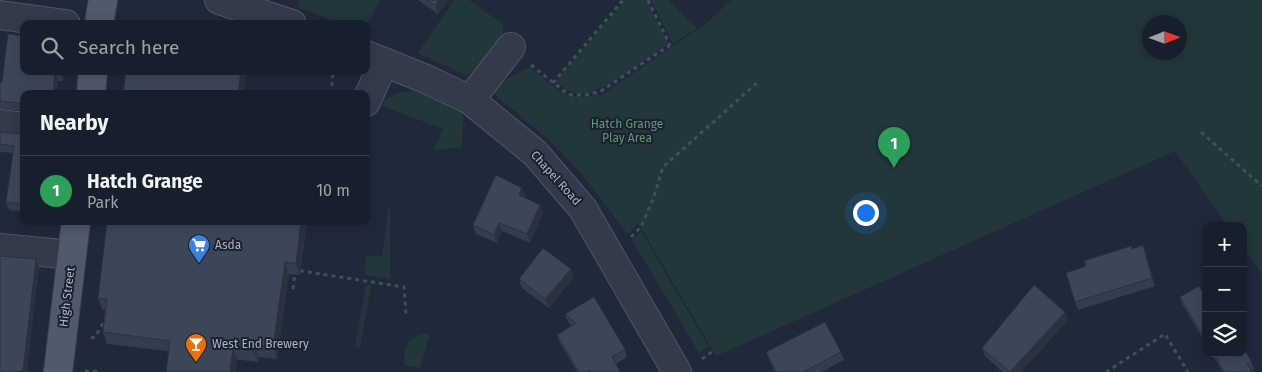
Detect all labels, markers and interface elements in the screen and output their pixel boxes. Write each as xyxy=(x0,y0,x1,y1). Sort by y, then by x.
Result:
north arrow xyxy=(1142,15,1187,60)
search box xyxy=(20,20,370,75)
icon: search xyxy=(38,34,66,62)
text: Search here xyxy=(78,36,179,59)
text: Nearby xyxy=(40,110,108,136)
park label: Hatch Grange Play Area xyxy=(591,117,663,145)
pin: 1 xyxy=(878,127,910,168)
street label: Chapel Road xyxy=(528,148,584,208)
text: Hatch Grange xyxy=(87,170,203,193)
text: 1 xyxy=(52,181,60,200)
text: 10 m xyxy=(316,181,350,200)
text: Park xyxy=(87,193,119,212)
your location xyxy=(853,200,879,226)
map controls xyxy=(1202,222,1247,357)
button: + xyxy=(1202,222,1247,267)
supermarket icon: Asda xyxy=(187,233,211,264)
place label: Asda xyxy=(215,238,241,252)
street label: High Street xyxy=(56,265,78,328)
button: − xyxy=(1202,267,1247,312)
button: layers xyxy=(1202,312,1247,357)
bar icon: West End Brewery xyxy=(184,332,208,363)
place label: West End Brewery xyxy=(212,337,309,351)

